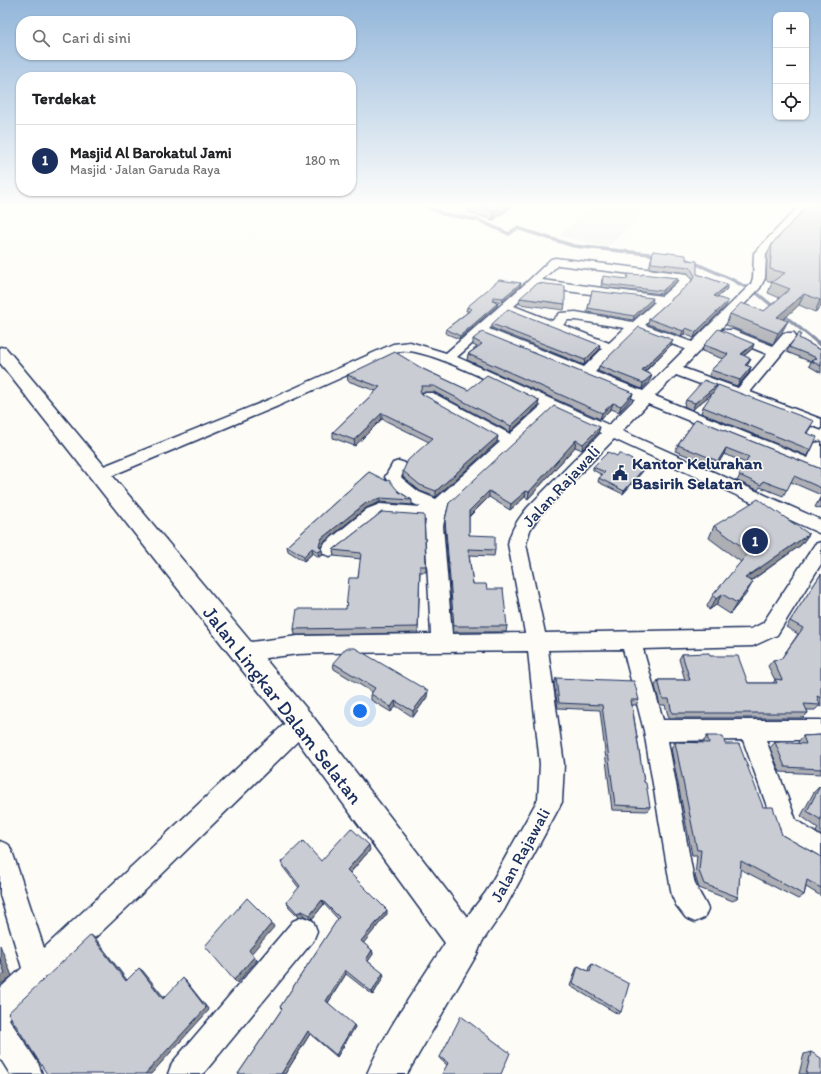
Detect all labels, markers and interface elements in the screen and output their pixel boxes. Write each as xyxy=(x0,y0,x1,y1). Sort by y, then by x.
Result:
map controls xyxy=(773,12,809,120)
button: + xyxy=(773,12,809,48)
search box xyxy=(16,16,356,60)
icon: search xyxy=(30,27,52,49)
text: Cari di sini xyxy=(62,29,131,47)
button: − xyxy=(773,48,809,84)
button: locate xyxy=(773,84,809,120)
text: Terdekat xyxy=(32,88,96,108)
text: Masjid Al Barokatul Jami xyxy=(70,144,232,162)
text: 1 xyxy=(42,153,48,168)
text: 180 m xyxy=(305,153,340,168)
text: Masjid · Jalan Garuda Raya xyxy=(70,162,220,177)
street label: Jalan Rajawali xyxy=(518,441,604,531)
place label: Kantor Kelurahan Basirih Selatan xyxy=(632,453,763,493)
public building icon: Kantor Kelurahan Basirih Selatan xyxy=(611,464,629,482)
pin: 1 xyxy=(742,526,768,556)
street label: Jalan Lingkar Dalam Selatan xyxy=(198,601,368,809)
your location xyxy=(350,701,370,721)
street label: Jalan Rajawali xyxy=(486,805,554,905)

